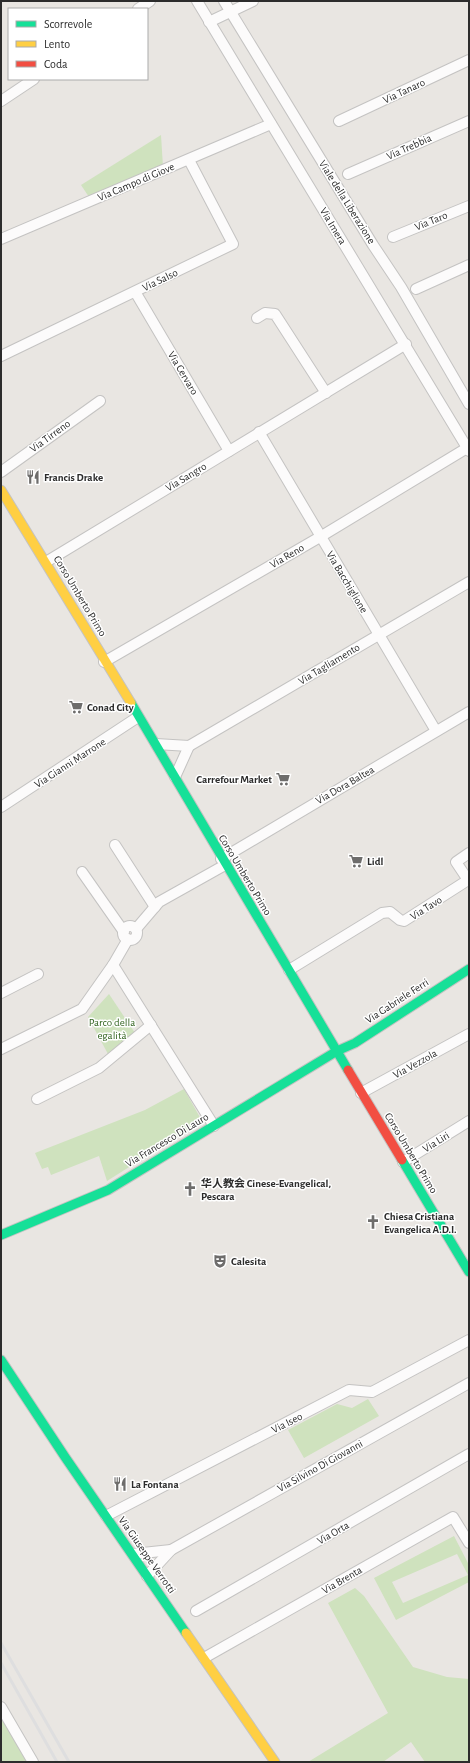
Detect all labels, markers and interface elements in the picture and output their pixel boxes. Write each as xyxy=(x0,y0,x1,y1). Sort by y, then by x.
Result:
legend xyxy=(8,8,148,80)
text: Scorrevole xyxy=(44,18,92,30)
text: Lento xyxy=(44,38,70,50)
text: Coda xyxy=(44,58,68,70)
street label: Via Tanaro xyxy=(381,77,427,105)
street label: Via Trebbia xyxy=(385,132,433,162)
street label: Viale della Liberazione xyxy=(317,158,377,246)
street label: Via Campo di Giove xyxy=(96,161,176,203)
street label: Via Imera xyxy=(318,206,348,246)
street label: Via Taro xyxy=(413,209,449,233)
street label: Via Salso xyxy=(141,267,179,293)
street label: Via Cervaro xyxy=(166,349,200,397)
street label: Via Tirreno xyxy=(28,418,72,454)
street label: Via Sangro xyxy=(164,461,208,493)
restaurant icon: Francis Drake xyxy=(25,469,41,485)
place label: Francis Drake xyxy=(44,472,103,483)
street label: Via Reno xyxy=(268,542,306,570)
street label: Via Bacchiglione xyxy=(324,549,370,615)
street label: Corso Umberto Primo xyxy=(52,554,108,638)
street label: Via Tagliamento xyxy=(296,641,362,687)
supermarket icon: Conad City xyxy=(68,699,84,715)
place label: Conad City xyxy=(87,702,134,713)
street label: Via Gianni Marrone xyxy=(32,736,108,790)
street label: Via Dora Baltea xyxy=(314,764,376,806)
supermarket icon: Carrefour Market xyxy=(275,771,291,787)
place label: Carrefour Market xyxy=(196,774,272,785)
street label: Corso Umberto Primo xyxy=(217,833,273,917)
supermarket icon: Lidl xyxy=(348,853,364,869)
place label: Lidl xyxy=(367,856,383,867)
street label: Via Tavo xyxy=(408,894,444,922)
street label: Via Gabriele Ferri xyxy=(363,977,431,1025)
park label: Parco della egalità xyxy=(89,1017,135,1041)
street label: Via Vezzola xyxy=(391,1047,439,1081)
street label: Via Francesco Di Lauro xyxy=(124,1111,210,1169)
street label: Corso Umberto Primo xyxy=(383,1111,439,1195)
street label: Via Liri xyxy=(421,1130,451,1154)
place label: 华人教会 Cinese-Evangelical, Pescara xyxy=(201,1177,331,1202)
church icon: 华人教会 Cinese-Evangelical, Pescara xyxy=(182,1181,198,1197)
place label: Chiesa Cristiana Evangelica A.D.I. xyxy=(384,1211,457,1235)
church icon: Chiesa Cristiana Evangelica A.D.I. xyxy=(365,1214,381,1230)
theatre icon: Calesita xyxy=(212,1253,228,1269)
place label: Calesita xyxy=(231,1256,267,1267)
street label: Via Iseo xyxy=(270,1411,304,1435)
street label: Via Silvino Di Giovanni xyxy=(275,1438,365,1494)
restaurant icon: La Fontana xyxy=(112,1476,128,1492)
place label: La Fontana xyxy=(131,1479,179,1490)
street label: Via Giuseppe Verrotti xyxy=(116,1515,178,1595)
street label: Via Orta xyxy=(315,1520,351,1546)
street label: Via Brenta xyxy=(320,1564,364,1596)

